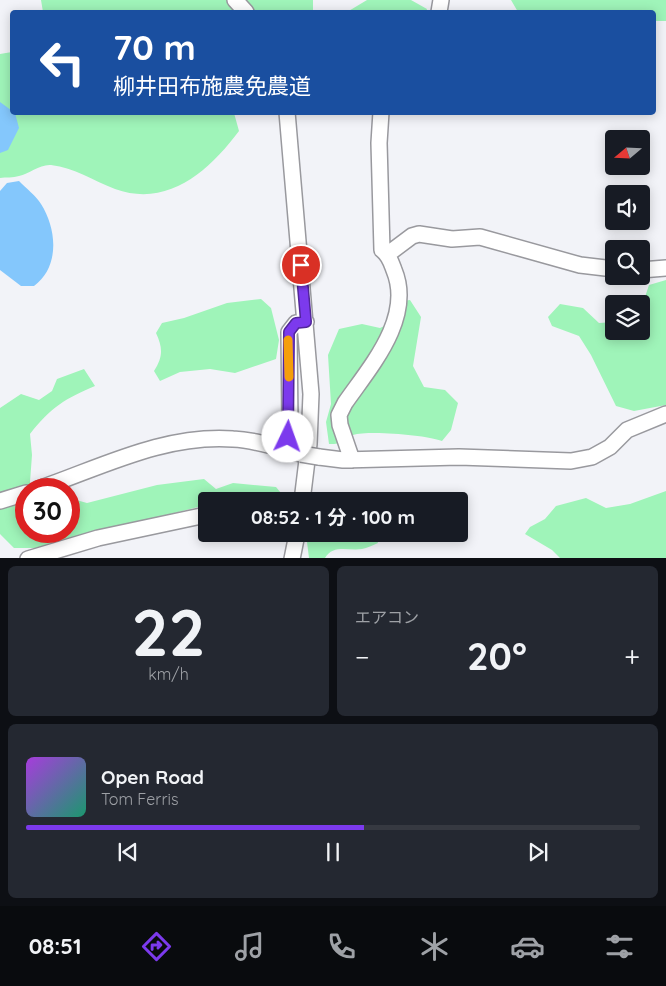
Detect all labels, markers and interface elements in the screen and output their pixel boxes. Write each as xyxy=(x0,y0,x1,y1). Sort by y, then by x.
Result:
text: 70 m xyxy=(113,25,196,69)
icon: left xyxy=(30,30,95,95)
text: 柳井田布施農免農道 xyxy=(113,72,311,100)
north arrow xyxy=(605,130,650,175)
map controls xyxy=(605,130,650,340)
button: sound xyxy=(605,185,650,230)
button: search xyxy=(605,240,650,285)
pin xyxy=(280,244,322,286)
icon: arrive xyxy=(287,251,315,279)
button: layers xyxy=(605,295,650,340)
position arrow xyxy=(261,410,313,462)
speed limit sign: 30 xyxy=(15,478,80,543)
text: 08:52 · 1 分 · 100 m xyxy=(251,505,415,529)
text: 22 xyxy=(132,591,205,672)
text: エアコン xyxy=(355,607,419,627)
text: 20° xyxy=(467,632,527,680)
text: − xyxy=(355,639,370,674)
text: + xyxy=(624,639,640,674)
text: km/h xyxy=(148,664,189,684)
text: Open Road xyxy=(101,765,204,789)
text: Tom Ferris xyxy=(101,789,178,809)
icon: previous xyxy=(114,838,142,866)
icon: pause xyxy=(319,838,347,866)
icon: next xyxy=(524,838,552,866)
icon: directions xyxy=(139,929,174,964)
icon: music xyxy=(232,929,267,964)
icon: phone xyxy=(324,929,359,964)
icon: climate xyxy=(417,929,452,964)
icon: car xyxy=(510,929,545,964)
icon: filters xyxy=(602,929,637,964)
text: 08:51 xyxy=(29,932,82,960)

